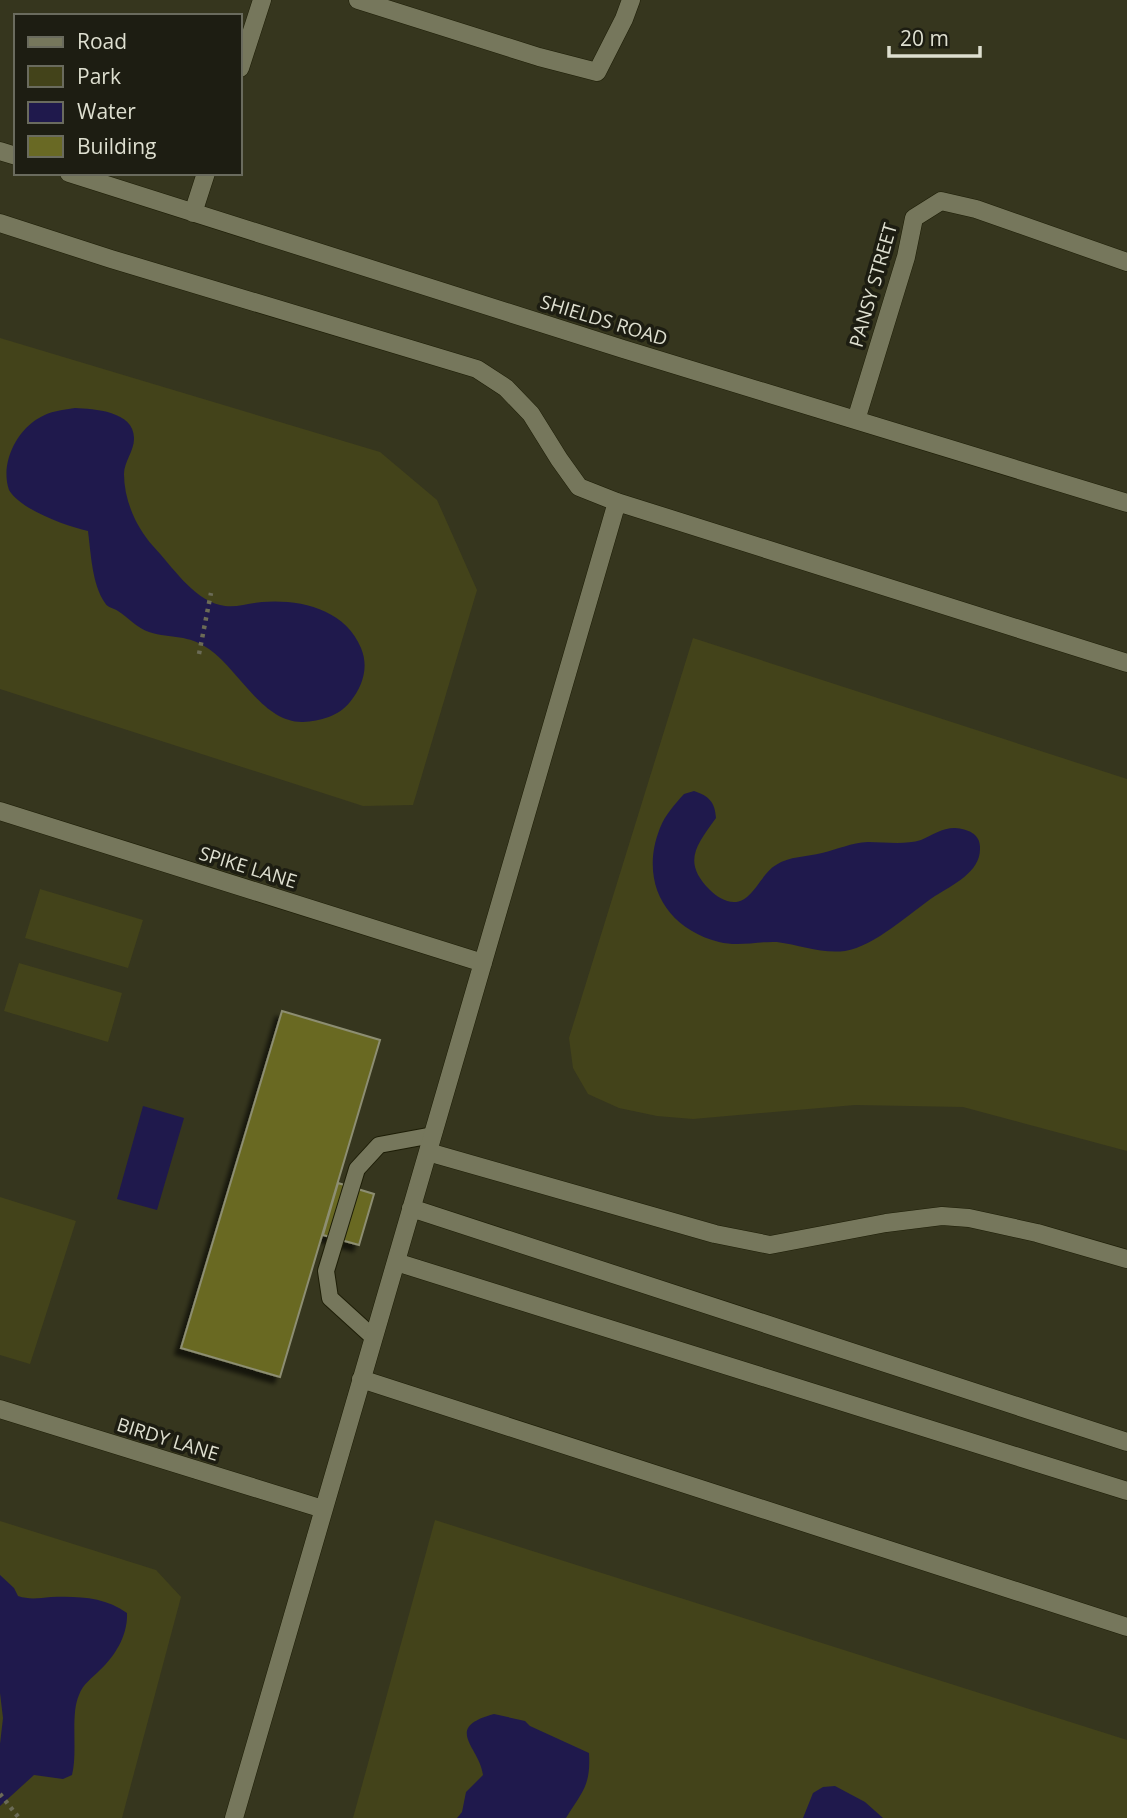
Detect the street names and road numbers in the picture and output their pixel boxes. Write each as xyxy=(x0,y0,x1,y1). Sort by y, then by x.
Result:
street label: PANSY STREET xyxy=(843,219,903,350)
street label: SHIELDS ROAD xyxy=(537,288,671,352)
street label: SPIKE LANE xyxy=(196,840,300,894)
street label: BIRDY LANE xyxy=(114,1411,222,1467)

